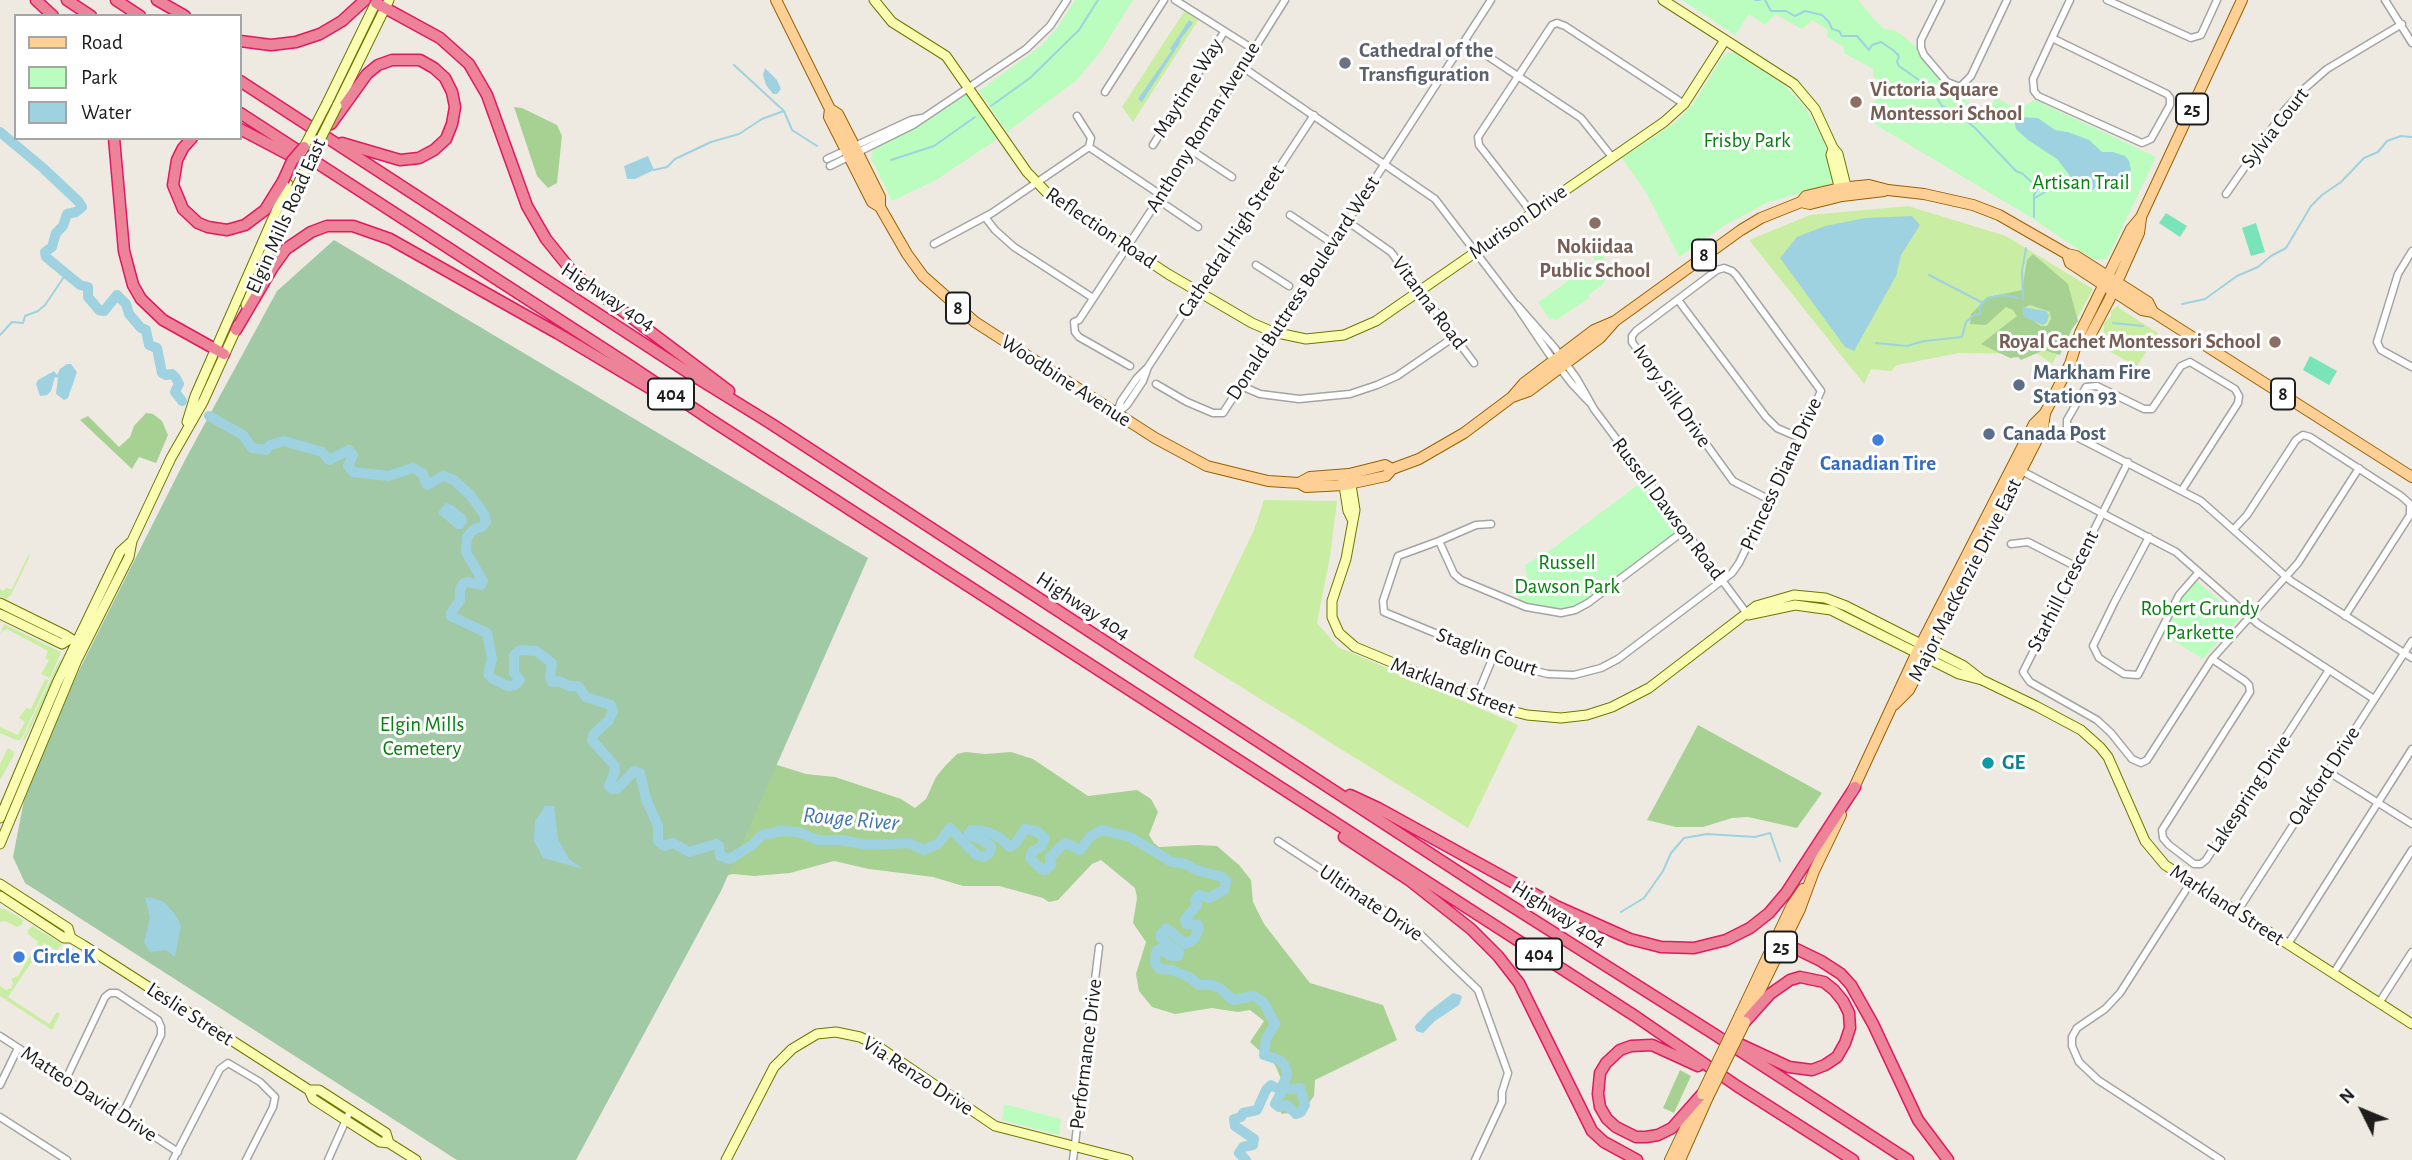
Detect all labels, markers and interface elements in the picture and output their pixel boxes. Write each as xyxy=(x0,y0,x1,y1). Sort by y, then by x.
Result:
legend xyxy=(14,14,242,140)
text: Road xyxy=(81,32,123,53)
street label: Maytime Way xyxy=(1148,34,1228,142)
street label: Anthony Roman Avenue xyxy=(1140,37,1266,217)
place label: Cathedral of the Transfiguration xyxy=(1359,38,1493,88)
marker: Cathedral of the Transfiguration xyxy=(1337,55,1353,71)
text: Park xyxy=(81,67,117,88)
place label: Victoria Square Montessori School xyxy=(1870,77,2023,127)
street label: Sylvia Court xyxy=(2236,83,2314,173)
marker: Victoria Square Montessori School xyxy=(1848,94,1864,110)
road number: 25 xyxy=(2176,94,2208,124)
text: Water xyxy=(81,102,131,123)
park label: Frisby Park xyxy=(1703,128,1791,154)
street label: Elgin Mills Road East xyxy=(240,134,332,298)
street label: Cathedral High Street xyxy=(1172,160,1290,322)
park label: Artisan Trail xyxy=(2032,170,2130,196)
street label: Donald Buttress Boulevard West xyxy=(1221,171,1385,405)
street label: Murison Drive xyxy=(1464,179,1572,265)
street label: Reflection Road xyxy=(1041,182,1161,274)
marker: Nokiidaa Public School xyxy=(1587,215,1603,231)
place label: Nokiidaa Public School xyxy=(1539,234,1651,284)
road number: 8 xyxy=(1692,240,1716,270)
street label: Vitanna Road xyxy=(1386,252,1472,354)
street label: Highway 404 xyxy=(556,257,660,337)
road number: 8 xyxy=(946,292,970,324)
street label: Woodbine Avenue xyxy=(996,329,1136,433)
place label: Royal Cachet Montessori School xyxy=(1998,329,2261,355)
marker: Royal Cachet Montessori School xyxy=(2267,334,2283,350)
street label: Ivory Silk Drive xyxy=(1627,340,1717,452)
place label: Markham Fire Station 93 xyxy=(2033,360,2151,410)
marker: Markham Fire Station 93 xyxy=(2011,377,2027,393)
road number: 404 xyxy=(648,378,694,410)
road number: 8 xyxy=(2271,378,2295,410)
street label: Princess Diana Drive xyxy=(1735,393,1827,555)
place label: Canada Post xyxy=(2003,421,2106,447)
marker: Canada Post xyxy=(1981,426,1997,442)
marker: Canadian Tire xyxy=(1870,432,1886,448)
street label: Russell Dawson Road xyxy=(1606,433,1730,585)
place label: Canadian Tire xyxy=(1820,451,1936,477)
street label: Major MacKenzie Drive East xyxy=(1903,474,2027,686)
street label: Starhill Crescent xyxy=(2022,526,2104,656)
park label: Russell Dawson Park xyxy=(1514,550,1620,600)
street label: Highway 404 xyxy=(1031,566,1135,646)
park label: Robert Grundy Parkette xyxy=(2141,596,2259,646)
street label: Staglin Court xyxy=(1433,622,1541,682)
street label: Markland Street xyxy=(1387,652,1519,722)
park label: Elgin Mills Cemetery xyxy=(380,712,464,762)
street label: Oakford Drive xyxy=(2283,722,2365,830)
street label: Lakespring Drive xyxy=(2201,730,2297,858)
place label: GE xyxy=(2002,750,2025,776)
marker: GE xyxy=(1980,755,1996,771)
water label: Rouge River xyxy=(802,801,900,837)
street label: Ultimate Drive xyxy=(1314,859,1428,947)
street label: Markland Street xyxy=(2165,859,2289,951)
street label: Highway 404 xyxy=(1507,875,1611,953)
road number: 25 xyxy=(1765,931,1797,962)
road number: 404 xyxy=(1516,938,1562,970)
place label: Circle K xyxy=(33,944,96,970)
marker: Circle K xyxy=(11,949,27,965)
street label: Leslie Street xyxy=(142,977,238,1051)
street label: Performance Drive xyxy=(1064,977,1108,1131)
street label: Via Renzo Drive xyxy=(858,1031,978,1121)
street label: Matteo David Drive xyxy=(16,1041,162,1147)
north arrow xyxy=(2328,1076,2398,1146)
text: N xyxy=(2336,1085,2359,1108)

